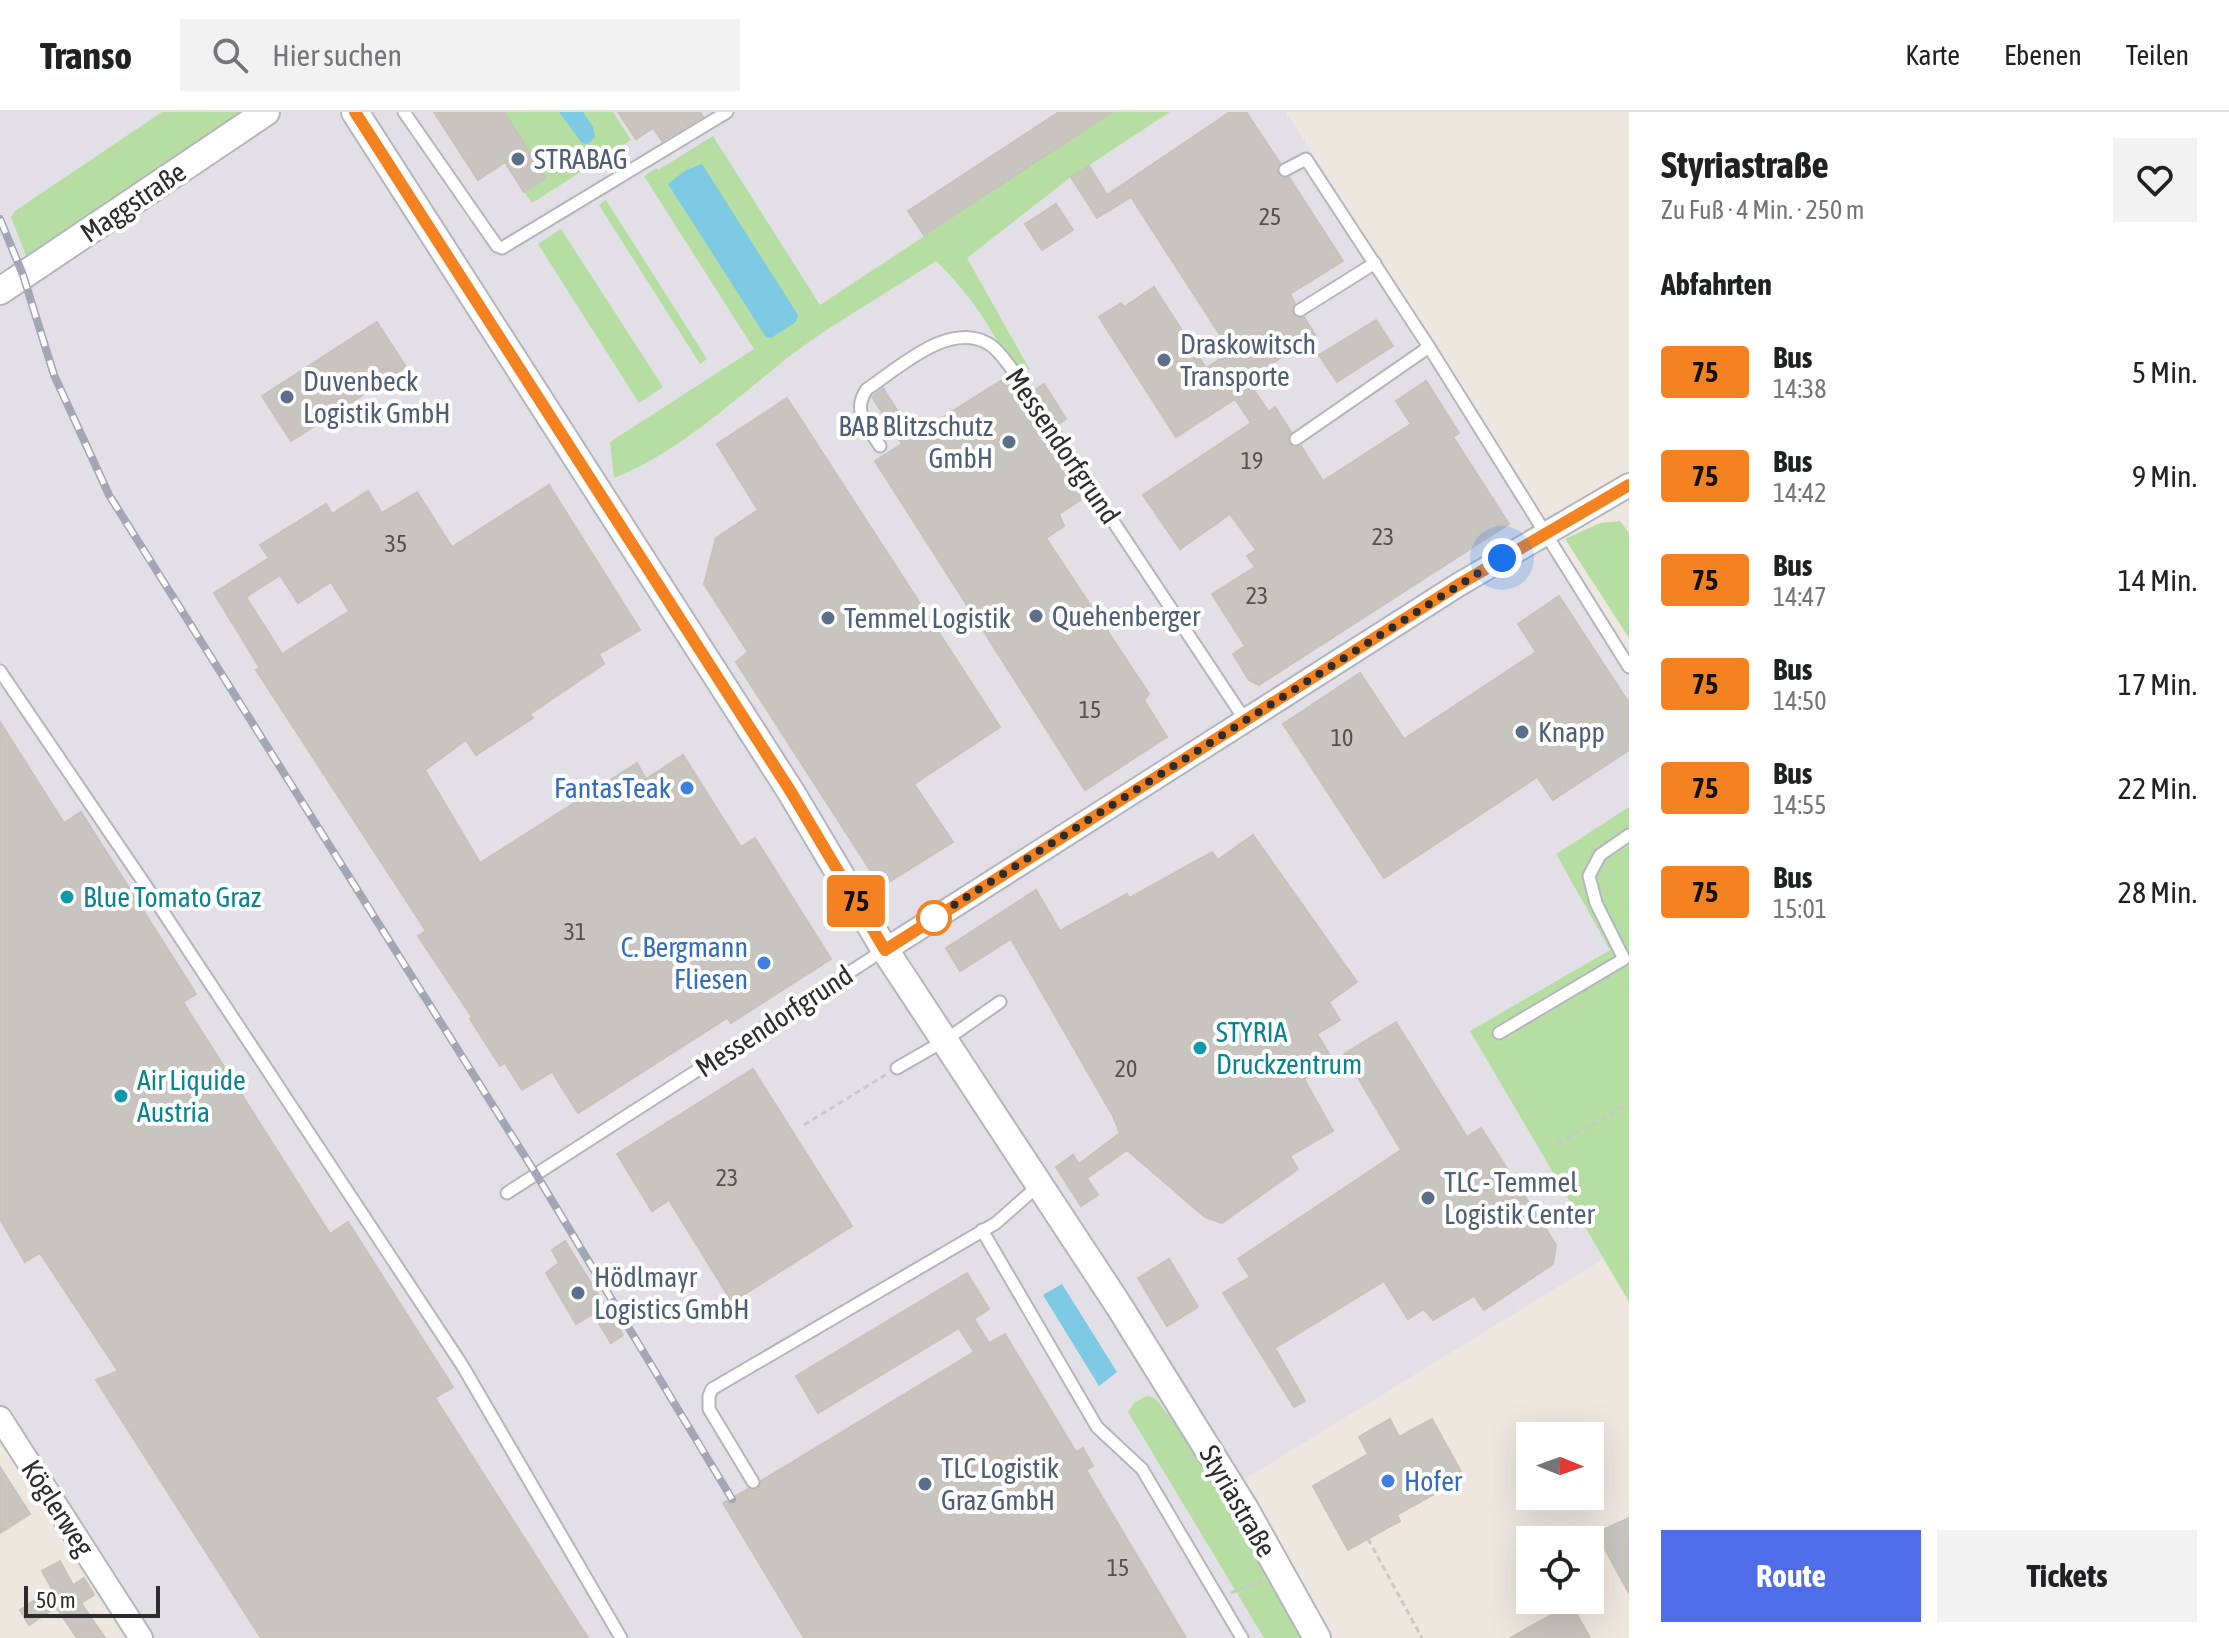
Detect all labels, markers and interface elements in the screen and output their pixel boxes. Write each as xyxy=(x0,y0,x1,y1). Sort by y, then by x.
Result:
search box xyxy=(180,19,740,91)
icon: search xyxy=(208,33,252,77)
text: Transo xyxy=(40,34,132,77)
text: Hier suchen xyxy=(272,38,402,72)
text: Karte xyxy=(1905,39,1960,71)
text: Ebenen xyxy=(2004,39,2082,71)
text: Teilen xyxy=(2126,39,2189,71)
button: heart xyxy=(2113,138,2197,222)
place label: STRABAG xyxy=(534,143,628,175)
text: Styriastraße xyxy=(1661,143,1829,186)
marker: STRABAG xyxy=(509,150,527,168)
street label: Maggstraße xyxy=(74,155,192,249)
text: Zu Fuß · 4 Min. · 250 m xyxy=(1661,195,1865,225)
house number: 25 xyxy=(1259,203,1281,230)
text: Abfahrten xyxy=(1661,267,1772,301)
place label: Draskowitsch Transporte xyxy=(1180,328,1316,392)
text: Bus xyxy=(1773,340,1812,374)
marker: Draskowitsch Transporte xyxy=(1155,351,1173,369)
text: 5 Min. xyxy=(2132,355,2197,389)
text: 75 xyxy=(1692,356,1718,388)
street label: Messendorfgrund xyxy=(999,362,1127,530)
place label: Duvenbeck Logistik GmbH xyxy=(303,365,451,429)
text: 14:38 xyxy=(1773,374,1827,404)
marker: Duvenbeck Logistik GmbH xyxy=(278,388,296,406)
place label: BAB Blitzschutz GmbH xyxy=(838,410,993,474)
marker: BAB Blitzschutz GmbH xyxy=(1000,433,1018,451)
text: Bus xyxy=(1773,444,1812,478)
house number: 19 xyxy=(1241,447,1263,474)
text: 9 Min. xyxy=(2132,459,2197,493)
text: 75 xyxy=(1692,460,1718,492)
text: 14:42 xyxy=(1773,478,1827,508)
house number: 23 xyxy=(1372,523,1394,550)
house number: 35 xyxy=(385,530,407,557)
your location xyxy=(1482,538,1522,578)
text: Bus xyxy=(1773,548,1812,582)
text: 14 Min. xyxy=(2118,563,2197,597)
text: 75 xyxy=(1692,564,1718,596)
house number: 23 xyxy=(1246,582,1268,609)
text: 14:47 xyxy=(1773,582,1827,612)
place label: Quehenberger xyxy=(1052,600,1201,632)
place label: Temmel Logistik xyxy=(844,602,1011,634)
marker: Quehenberger xyxy=(1027,607,1045,625)
marker: Temmel Logistik xyxy=(819,609,837,627)
text: Bus xyxy=(1773,652,1812,686)
text: 17 Min. xyxy=(2118,667,2197,701)
text: 75 xyxy=(1692,668,1718,700)
text: 14:50 xyxy=(1773,686,1827,716)
house number: 15 xyxy=(1079,696,1101,723)
place label: Knapp xyxy=(1538,716,1605,748)
marker: Knapp xyxy=(1513,723,1531,741)
house number: 10 xyxy=(1331,724,1353,751)
text: Bus xyxy=(1773,756,1812,790)
text: 22 Min. xyxy=(2118,771,2197,805)
place label: FantasTeak xyxy=(554,772,671,804)
text: 75 xyxy=(1692,772,1718,804)
marker: FantasTeak xyxy=(678,779,696,797)
text: 14:55 xyxy=(1773,790,1827,820)
text: Bus xyxy=(1773,860,1812,894)
line badge: 75 xyxy=(820,875,892,927)
text: 28 Min. xyxy=(2118,875,2197,909)
text: 75 xyxy=(1692,876,1718,908)
place label: Blue Tomato Graz xyxy=(83,881,261,913)
text: 75 xyxy=(843,885,869,917)
marker: Blue Tomato Graz xyxy=(58,888,76,906)
text: 15:01 xyxy=(1773,894,1827,924)
unlabelled marker xyxy=(917,901,951,935)
house number: 31 xyxy=(564,918,586,945)
place label: C. Bergmann Fliesen xyxy=(621,931,748,995)
marker: C. Bergmann Fliesen xyxy=(755,954,773,972)
street label: Messendorfgrund xyxy=(690,958,858,1084)
place label: STYRIA Druckzentrum xyxy=(1216,1016,1362,1080)
marker: STYRIA Druckzentrum xyxy=(1191,1039,1209,1057)
house number: 20 xyxy=(1115,1055,1137,1082)
place label: Air Liquide Austria xyxy=(137,1064,246,1128)
marker: Air Liquide Austria xyxy=(112,1087,130,1105)
house number: 23 xyxy=(716,1164,738,1191)
place label: TLC - Temmel Logistik Center xyxy=(1444,1166,1595,1230)
marker: TLC - Temmel Logistik Center xyxy=(1419,1189,1437,1207)
place label: Hödlmayr Logistics GmbH xyxy=(594,1261,750,1325)
marker: Hödlmayr Logistics GmbH xyxy=(569,1284,587,1302)
north arrow xyxy=(1516,1422,1604,1510)
map controls xyxy=(1516,1422,1604,1614)
street label: Styriastraße xyxy=(1193,1439,1283,1563)
place label: TLC Logistik Graz GmbH xyxy=(941,1452,1059,1516)
street label: Köglerweg xyxy=(15,1454,101,1562)
place label: Hofer xyxy=(1404,1465,1463,1497)
marker: Hofer xyxy=(1379,1472,1397,1490)
marker: TLC Logistik Graz GmbH xyxy=(916,1475,934,1493)
button: locate xyxy=(1516,1526,1604,1614)
button: Route xyxy=(1661,1530,1921,1622)
button: Tickets xyxy=(1937,1530,2197,1622)
house number: 15 xyxy=(1107,1554,1129,1581)
scale bar xyxy=(24,1582,160,1618)
text: 50 m xyxy=(36,1587,76,1613)

